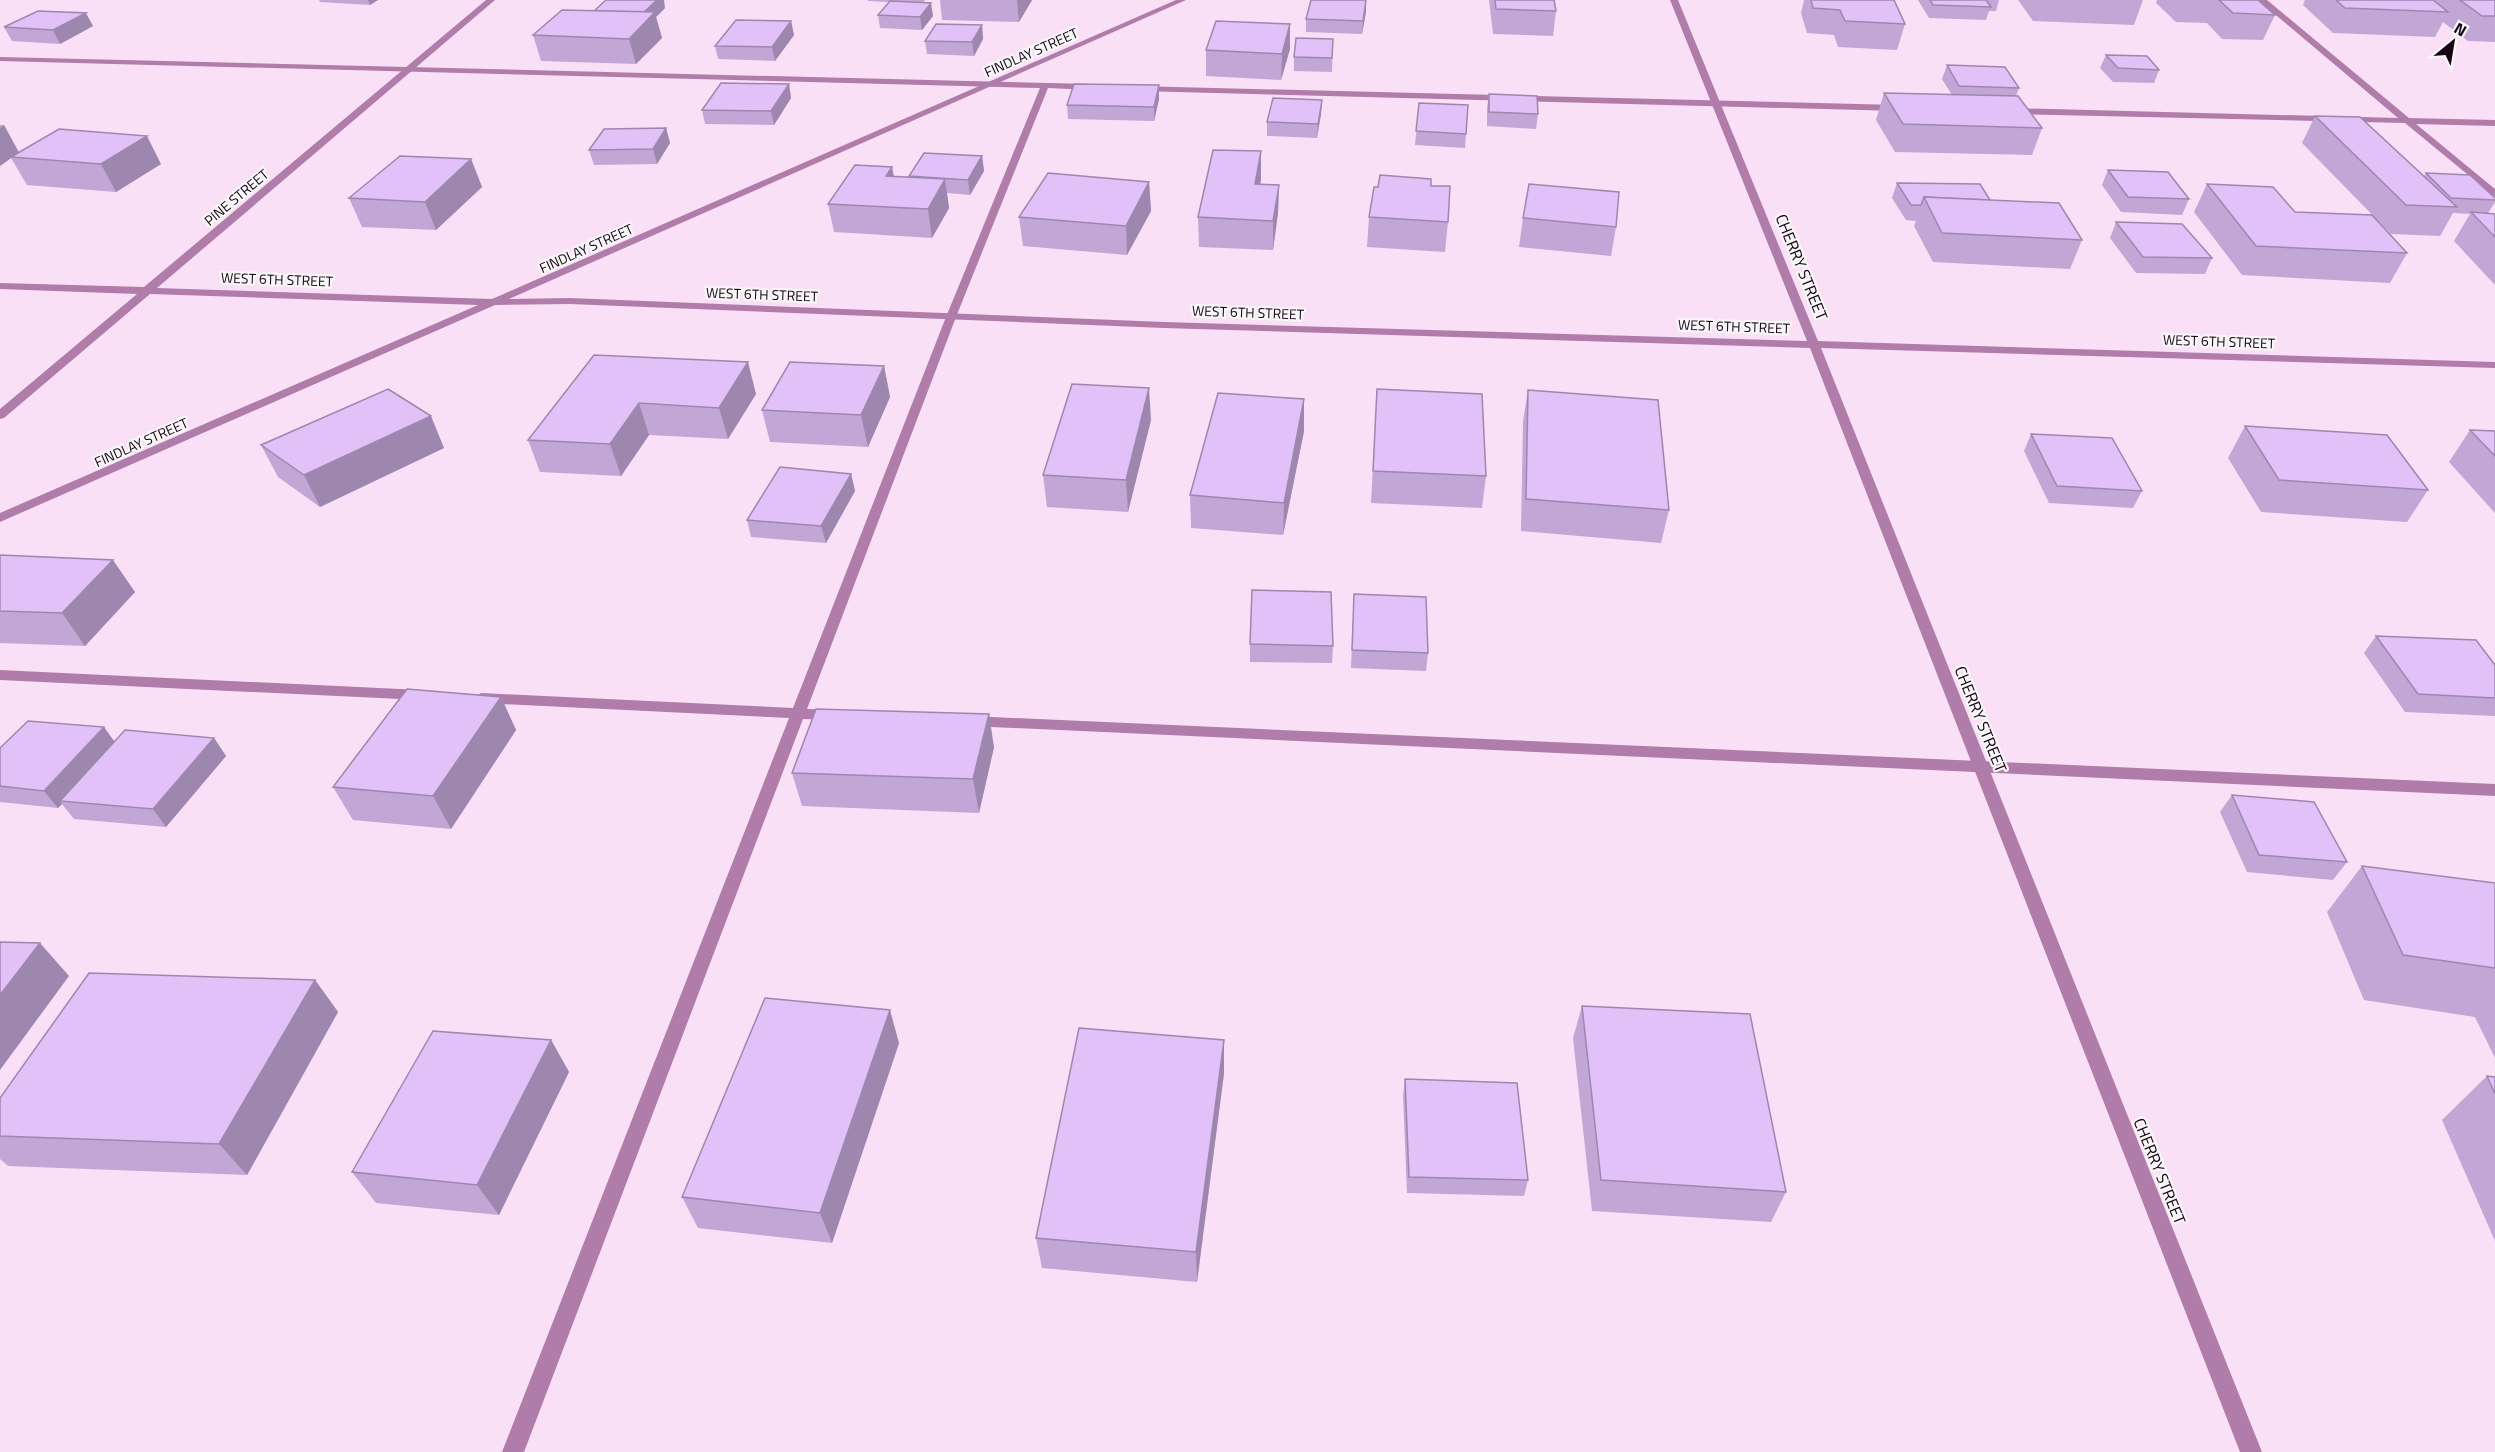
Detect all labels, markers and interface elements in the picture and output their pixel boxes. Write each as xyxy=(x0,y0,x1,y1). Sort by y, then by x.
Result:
north arrow xyxy=(2423,12,2483,72)
text: N xyxy=(2450,16,2471,42)
street label: FINDLAY STREET xyxy=(981,22,1082,82)
street label: PINE STREET xyxy=(199,163,273,230)
street label: CHERRY STREET xyxy=(1770,210,1834,324)
street label: FINDLAY STREET xyxy=(536,218,637,278)
street label: WEST 6TH STREET xyxy=(221,267,334,291)
street label: WEST 6TH STREET xyxy=(706,282,819,306)
street label: WEST 6TH STREET xyxy=(1192,300,1305,324)
street label: WEST 6TH STREET xyxy=(1678,314,1791,338)
street label: WEST 6TH STREET xyxy=(2163,329,2276,353)
street label: FINDLAY STREET xyxy=(91,412,192,472)
street label: CHERRY STREET xyxy=(1949,662,2013,776)
street label: CHERRY STREET xyxy=(2128,1114,2192,1228)

